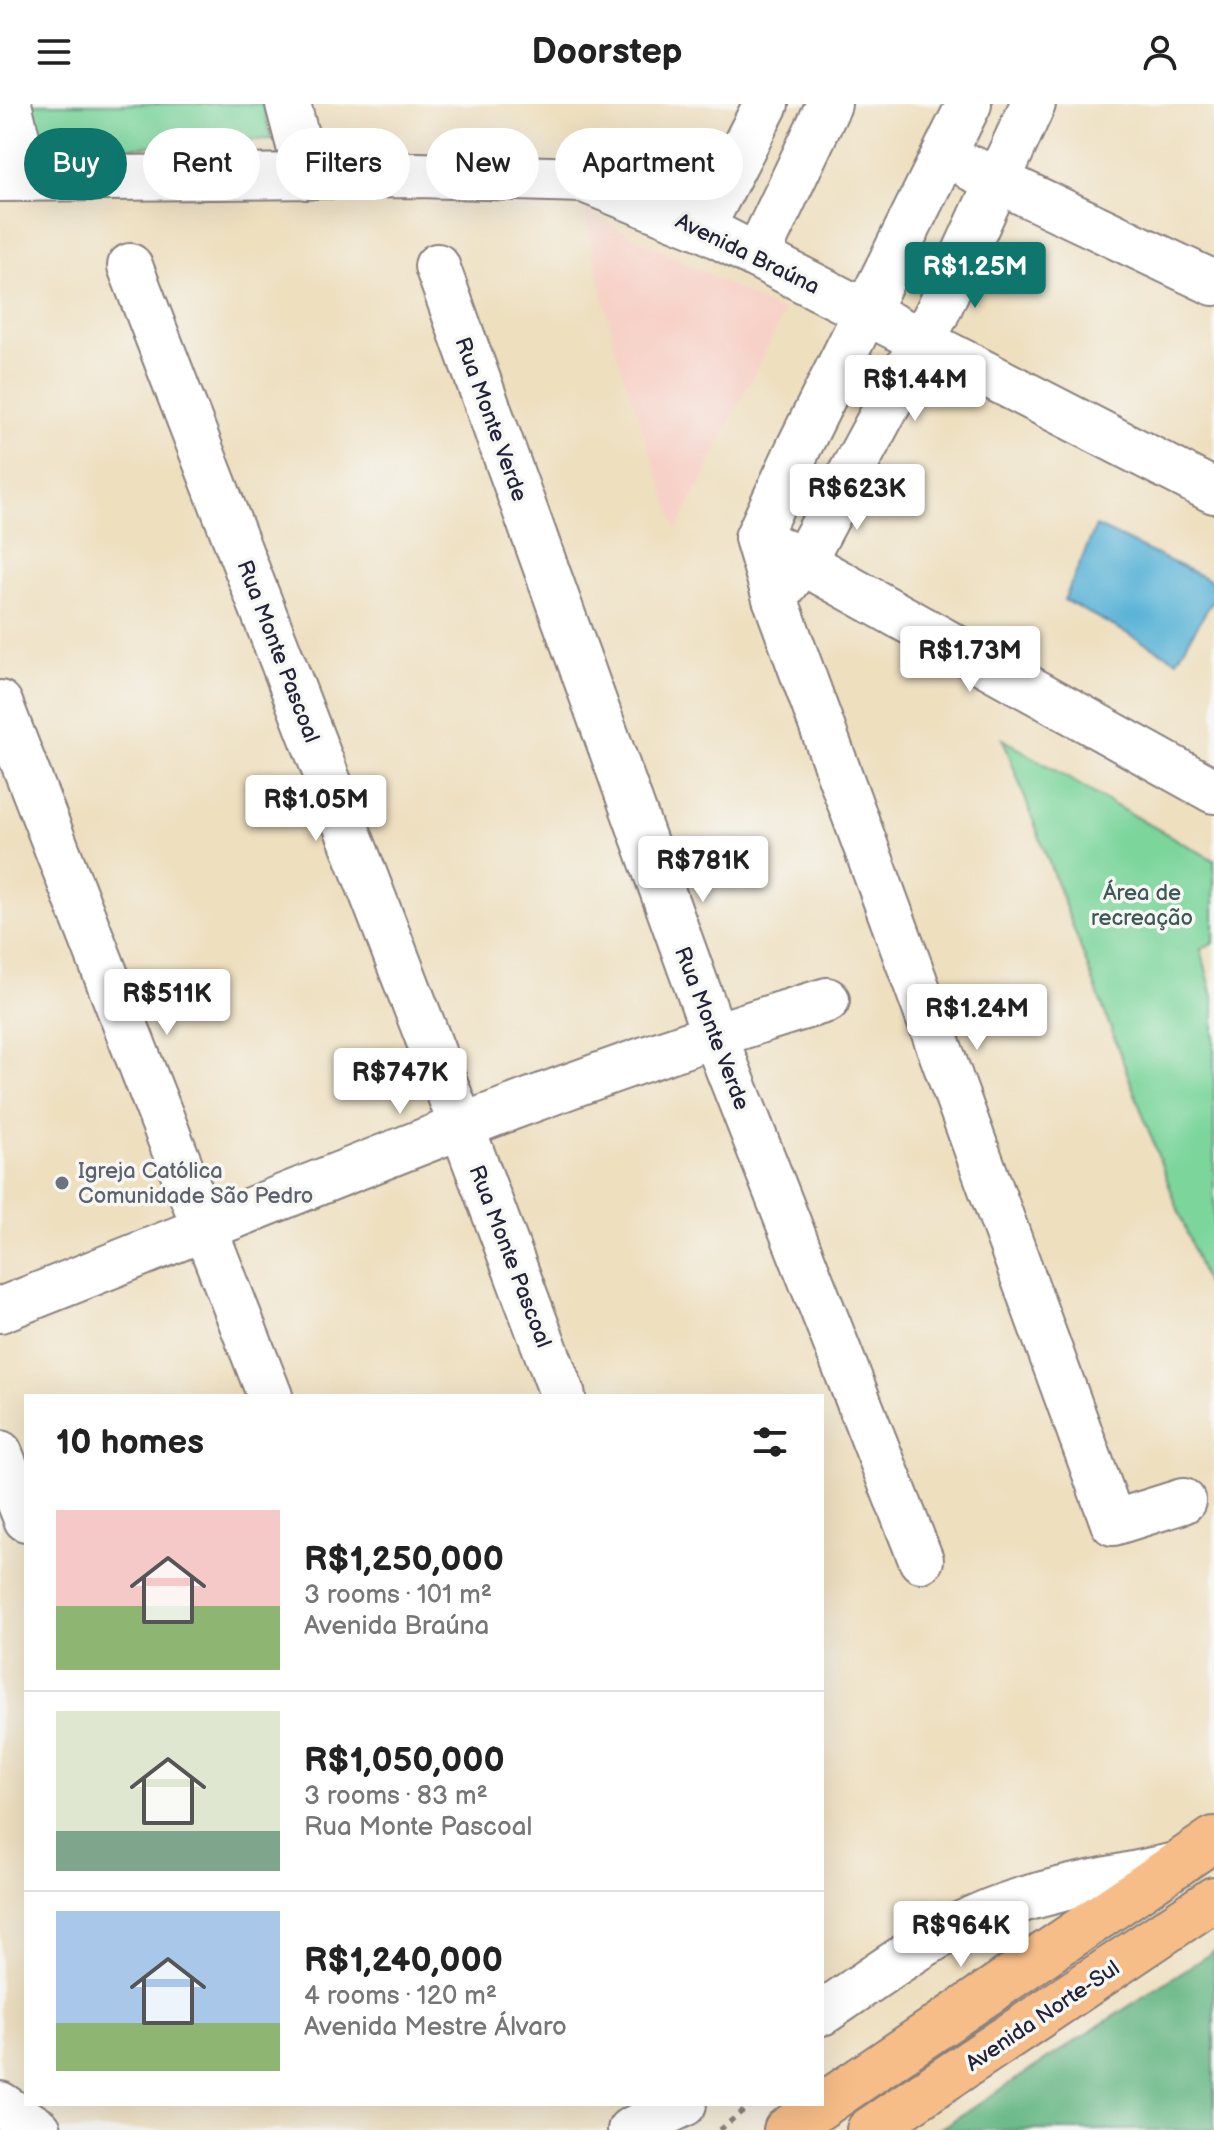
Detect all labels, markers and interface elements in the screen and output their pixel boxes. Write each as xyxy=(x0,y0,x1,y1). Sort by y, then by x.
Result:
icon: menu xyxy=(32,30,76,74)
icon: person xyxy=(1138,30,1182,74)
text: Doorstep xyxy=(531,31,683,74)
chip: Buy xyxy=(24,128,127,200)
chip: Rent xyxy=(143,128,260,200)
chip: Filters xyxy=(276,128,410,200)
chip: New xyxy=(426,128,539,200)
chip: Apartment xyxy=(555,128,743,200)
street label: Avenida Braúna xyxy=(671,208,824,301)
pin: R$1.25M xyxy=(901,242,1049,310)
text: R$1.25M xyxy=(923,252,1027,283)
street label: Rua Monte Verde xyxy=(448,334,533,505)
pin: R$1.44M xyxy=(841,355,989,423)
text: R$1.44M xyxy=(863,365,967,396)
pin: R$623K xyxy=(792,464,922,532)
text: R$623K xyxy=(808,474,906,505)
street label: Rua Monte Pascoal xyxy=(230,557,325,747)
pin: R$1.73M xyxy=(896,626,1044,694)
text: R$1.73M xyxy=(918,636,1022,667)
pin: R$1.05M xyxy=(242,775,390,843)
text: R$1.05M xyxy=(263,785,369,816)
pin: R$781K xyxy=(638,836,768,904)
text: R$781K xyxy=(656,846,750,877)
park label: Área de recreação xyxy=(1091,879,1193,932)
street label: Rua Monte Verde xyxy=(668,943,755,1114)
pin: R$511K xyxy=(102,969,232,1037)
text: R$511K xyxy=(122,979,212,1010)
pin: R$1.24M xyxy=(903,984,1051,1052)
text: R$1.24M xyxy=(925,994,1029,1025)
pin: R$747K xyxy=(335,1048,465,1116)
text: R$747K xyxy=(352,1058,448,1089)
place label: Igreja Católica Comunidade São Pedro xyxy=(78,1158,313,1210)
street label: Rua Monte Pascoal xyxy=(462,1162,557,1352)
marker: Igreja Católica Comunidade São Pedro xyxy=(53,1174,71,1192)
icon: filters xyxy=(748,1420,792,1464)
text: 10 homes xyxy=(56,1422,204,1463)
text: R$1,250,000 xyxy=(304,1539,504,1580)
icon: home xyxy=(120,1542,216,1638)
text: 3 rooms · 101 m² xyxy=(304,1580,492,1611)
text: Avenida Braúna xyxy=(304,1611,489,1642)
text: R$1,050,000 xyxy=(304,1740,505,1781)
icon: home xyxy=(120,1743,216,1839)
text: 3 rooms · 83 m² xyxy=(304,1781,488,1812)
text: Rua Monte Pascoal xyxy=(304,1812,532,1843)
pin: R$964K xyxy=(896,1901,1026,1969)
text: R$964K xyxy=(912,1911,1010,1942)
text: R$1,240,000 xyxy=(304,1940,503,1981)
icon: home xyxy=(120,1943,216,2039)
street label: Avenida Norte-Sul xyxy=(961,1955,1125,2078)
text: 4 rooms · 120 m² xyxy=(304,1981,497,2012)
text: Avenida Mestre Álvaro xyxy=(304,2012,567,2043)

